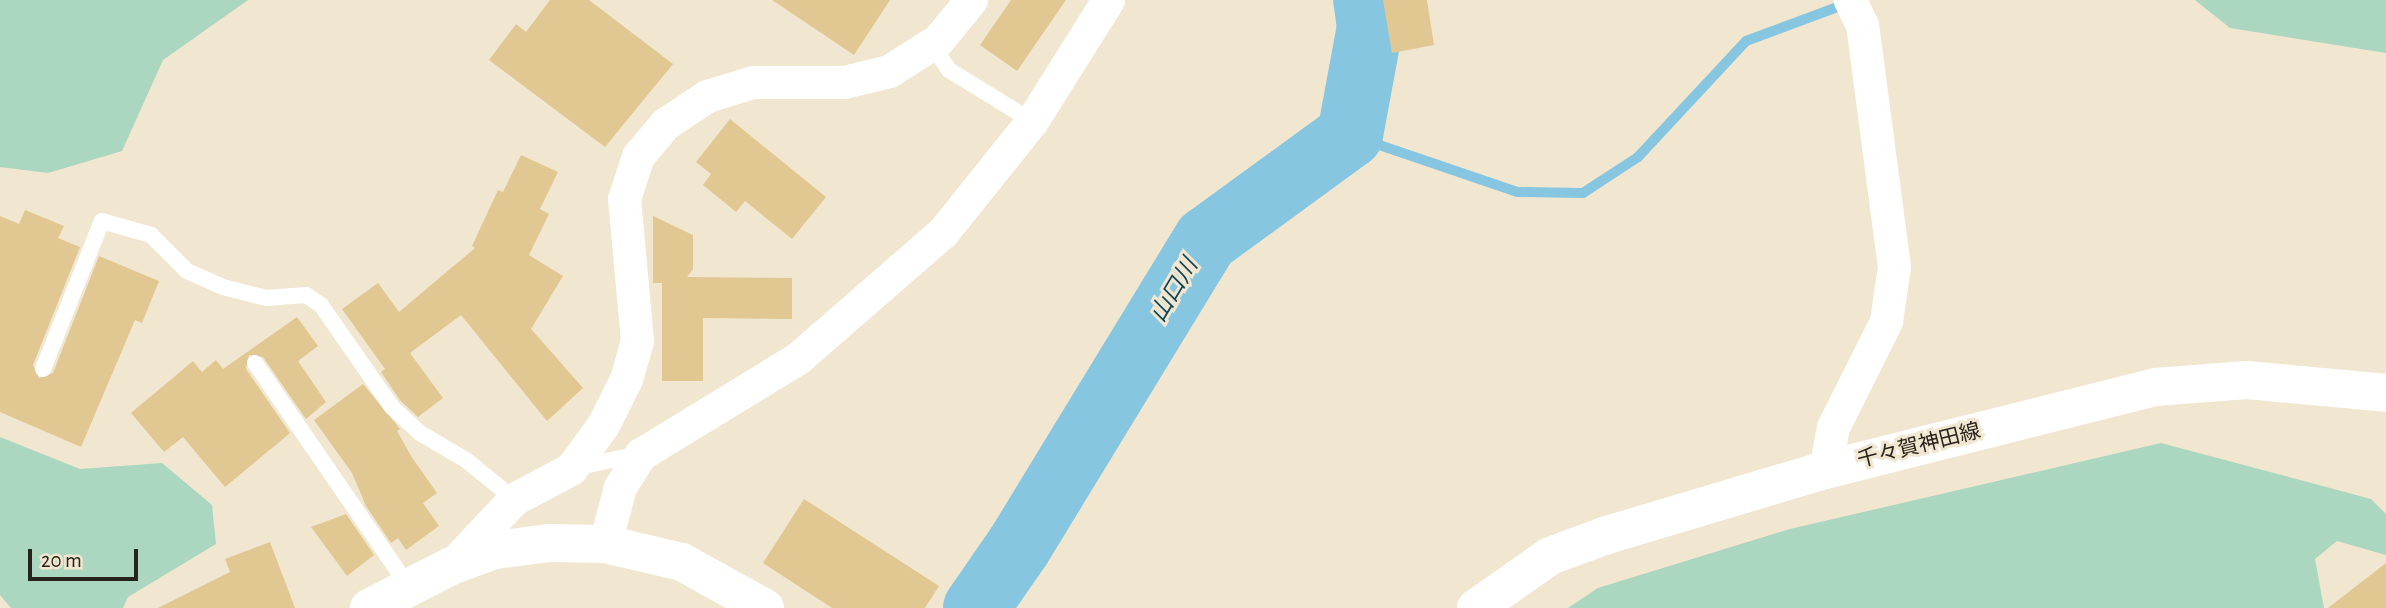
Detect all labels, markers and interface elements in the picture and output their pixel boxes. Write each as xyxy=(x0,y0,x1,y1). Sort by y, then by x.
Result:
water label: 山口川 xyxy=(1145,254,1205,328)
street label: 千々賀神田線 xyxy=(1855,419,1983,473)
scale bar xyxy=(32,534,142,578)
text: 20 m xyxy=(41,550,82,571)

